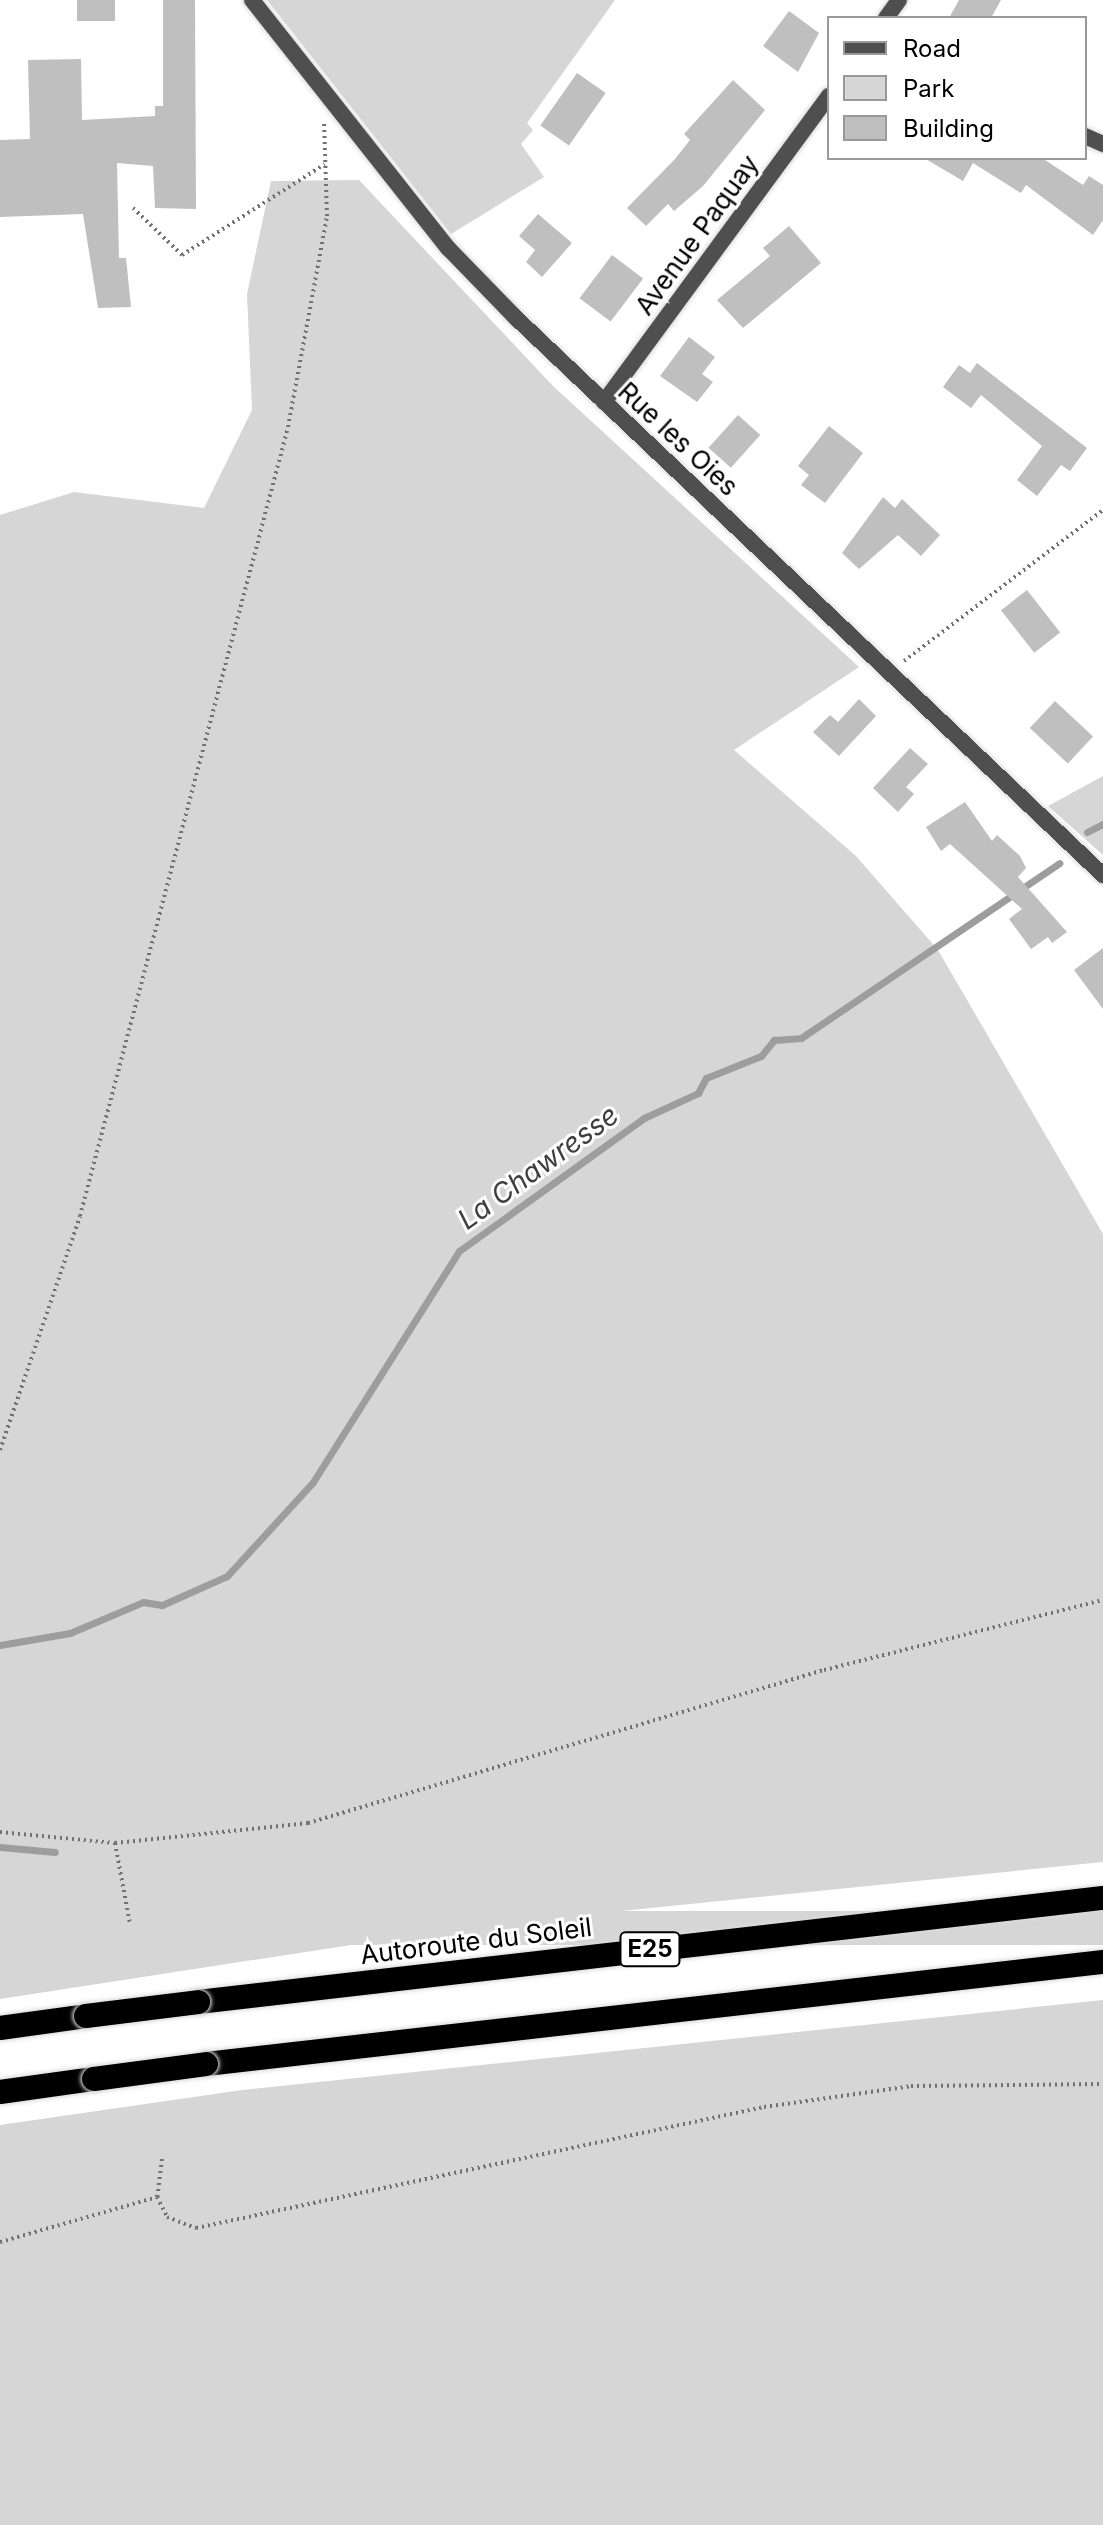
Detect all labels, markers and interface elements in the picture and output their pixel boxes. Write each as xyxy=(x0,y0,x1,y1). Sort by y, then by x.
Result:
legend xyxy=(827,16,1087,160)
text: Road xyxy=(903,34,961,63)
text: Park xyxy=(903,74,954,103)
text: Building xyxy=(903,114,994,143)
street label: Avenue Paquay xyxy=(629,149,765,321)
street label: Rue les Oies xyxy=(612,376,744,502)
water label: La Chawresse xyxy=(451,1098,625,1236)
street label: Autoroute du Soleil xyxy=(358,1911,594,1971)
road number: E25 xyxy=(618,1929,682,1969)

